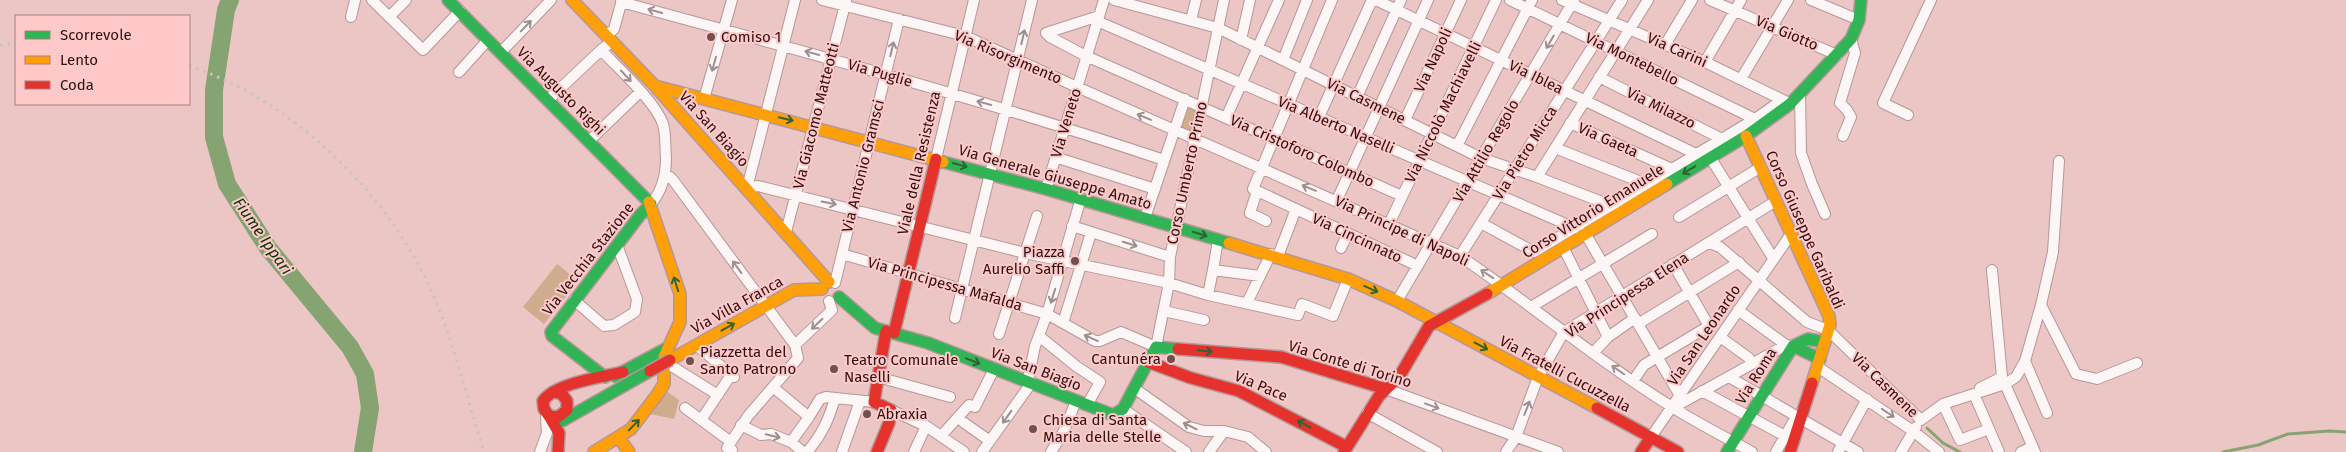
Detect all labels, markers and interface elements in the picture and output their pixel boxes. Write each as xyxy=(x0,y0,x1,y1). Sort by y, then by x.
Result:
one-way arrow xyxy=(647,6,663,16)
street label: Via Giotto xyxy=(1753,12,1821,54)
legend xyxy=(15,15,190,105)
one-way arrow xyxy=(520,20,532,32)
street label: Via Napoli xyxy=(1410,25,1456,95)
text: Scorrevole xyxy=(60,26,132,44)
street label: Via Risorgimento xyxy=(951,26,1065,88)
place label: Comiso 1 xyxy=(721,28,781,46)
street label: Via Montebello xyxy=(1582,29,1682,89)
street label: Via Carini xyxy=(1644,29,1710,71)
one-way arrow xyxy=(1019,30,1028,46)
marker: Comiso 1 xyxy=(705,31,717,43)
one-way arrow xyxy=(1544,34,1554,49)
street label: Via Niccolò Machiavelli xyxy=(1401,38,1485,186)
street label: Via Giacomo Matteotti xyxy=(789,41,843,191)
one-way arrow xyxy=(888,41,897,57)
street label: Via Augusto Righi xyxy=(513,43,609,139)
one-way arrow xyxy=(804,48,820,57)
text: Lento xyxy=(60,51,98,69)
one-way arrow xyxy=(709,55,719,71)
street label: Via Puglie xyxy=(846,55,914,91)
street label: Via Iblea xyxy=(1506,56,1566,98)
one-way arrow xyxy=(620,70,632,83)
street label: Via Casmene xyxy=(1323,74,1409,128)
text: Coda xyxy=(60,76,94,94)
street label: Via Milazzo xyxy=(1623,84,1699,132)
street label: Via Veneto xyxy=(1047,86,1085,160)
street label: Via San Biagio xyxy=(675,87,753,171)
street label: Viale della Resistenza xyxy=(894,89,944,237)
street label: Via Alberto Naselli xyxy=(1275,92,1397,158)
street label: Via Attilio Regolo xyxy=(1449,96,1523,206)
street label: Via Antonio Gramsci xyxy=(838,98,888,234)
one-way arrow xyxy=(977,98,993,108)
street label: Corso Umberto Primo xyxy=(1163,100,1211,246)
street label: Via Pietro Micca xyxy=(1489,103,1561,203)
one-way arrow xyxy=(1137,111,1152,121)
street label: Via Cristoforo Colombo xyxy=(1227,111,1377,191)
one-way arrow xyxy=(777,115,793,125)
street label: Via Gaeta xyxy=(1575,119,1641,161)
street label: Via Generale Giuseppe Amato xyxy=(956,141,1154,213)
street label: Corso Giuseppe Garibaldi xyxy=(1762,148,1848,312)
street label: Corso Vittorio Emanuele xyxy=(1519,160,1667,262)
one-way arrow xyxy=(951,161,967,171)
one-way arrow xyxy=(1683,165,1697,175)
one-way arrow xyxy=(1302,183,1317,193)
street label: Via Principe di Napoli xyxy=(1332,192,1472,270)
water label: Fiume Ippari xyxy=(229,194,297,279)
street label: Via Vecchia Stazione xyxy=(538,199,638,319)
one-way arrow xyxy=(820,199,836,208)
street label: Via Cincinnato xyxy=(1309,209,1405,267)
one-way arrow xyxy=(1192,230,1208,240)
one-way arrow xyxy=(1122,240,1138,250)
place label: Piazza Aurelio Saffi xyxy=(983,243,1065,278)
street label: Via Principessa Elena xyxy=(1562,248,1692,342)
street label: Via Principessa Mafalda xyxy=(865,253,1025,315)
marker: Piazza Aurelio Saffi xyxy=(1069,255,1081,267)
one-way arrow xyxy=(732,260,742,274)
one-way arrow xyxy=(1480,269,1494,279)
street label: Via Villa Franca xyxy=(688,272,786,338)
one-way arrow xyxy=(671,276,681,292)
street label: Via San Leonardo xyxy=(1664,281,1744,389)
one-way arrow xyxy=(1363,285,1378,294)
one-way arrow xyxy=(1047,287,1057,303)
one-way arrow xyxy=(811,318,823,331)
one-way arrow xyxy=(720,322,734,332)
street label: Via Fratelli Cucuzzella xyxy=(1496,332,1634,416)
one-way arrow xyxy=(1084,333,1099,342)
street label: Via Conte di Torino xyxy=(1286,337,1414,391)
one-way arrow xyxy=(1473,342,1488,351)
place label: Piazzetta del Santo Patrono xyxy=(700,343,796,378)
street label: Via San Biagio xyxy=(988,343,1084,395)
street label: Via Roma xyxy=(1732,344,1780,408)
one-way arrow xyxy=(1197,346,1213,356)
street label: Via Casmene xyxy=(1848,349,1922,421)
place label: Cantunéra xyxy=(1091,350,1161,368)
place label: Teatro Comunale Naselli xyxy=(844,351,958,386)
marker: Cantunéra xyxy=(1165,353,1177,365)
marker: Piazzetta del Santo Patrono xyxy=(684,355,696,367)
one-way arrow xyxy=(965,357,980,366)
marker: Teatro Comunale Naselli xyxy=(828,363,840,375)
one-way arrow xyxy=(1611,365,1625,375)
street label: Via Pace xyxy=(1232,367,1290,405)
one-way arrow xyxy=(1523,401,1532,416)
one-way arrow xyxy=(1423,402,1439,411)
place label: Abraxia xyxy=(877,405,928,423)
marker: Abraxia xyxy=(861,408,873,420)
one-way arrow xyxy=(1880,409,1894,419)
one-way arrow xyxy=(1002,410,1012,424)
place label: Chiesa di Santa Maria delle Stelle xyxy=(1043,411,1161,446)
one-way arrow xyxy=(1297,418,1311,428)
one-way arrow xyxy=(628,419,640,431)
one-way arrow xyxy=(1183,420,1198,430)
marker: Chiesa di Santa Maria delle Stelle xyxy=(1027,423,1039,435)
one-way arrow xyxy=(765,432,781,442)

